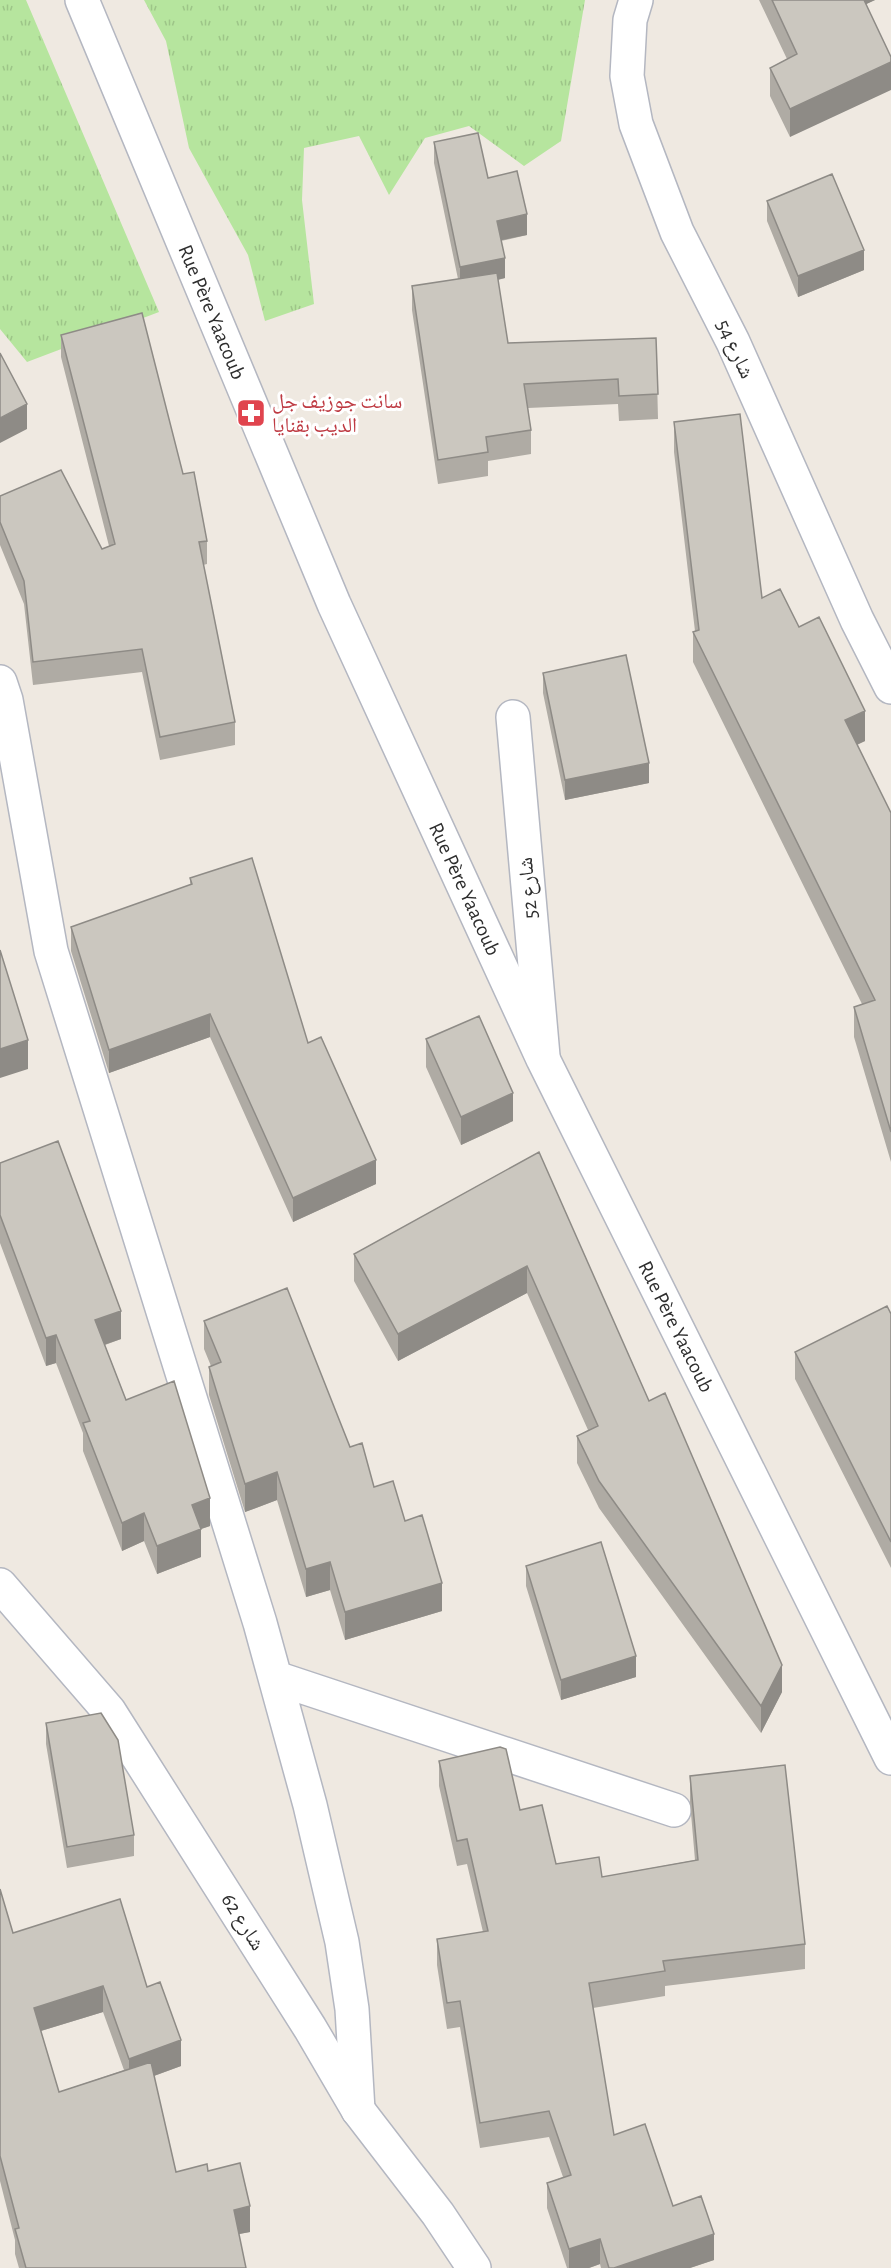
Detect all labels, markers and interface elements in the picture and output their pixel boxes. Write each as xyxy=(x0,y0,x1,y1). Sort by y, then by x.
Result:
street label: Rue Père Yaacoub xyxy=(175,242,250,382)
street label: شارع 54 xyxy=(711,316,758,383)
place label: سانت جوزيف جل الديب بقنايا xyxy=(272,391,402,436)
pharmacy icon: سانت جوزيف جل الديب بقنايا xyxy=(235,397,267,429)
street label: Rue Père Yaacoub xyxy=(425,819,504,959)
street label: شارع 52 xyxy=(515,856,543,920)
street label: Rue Père Yaacoub xyxy=(635,1257,718,1396)
street label: شارع 62 xyxy=(216,1890,269,1955)

